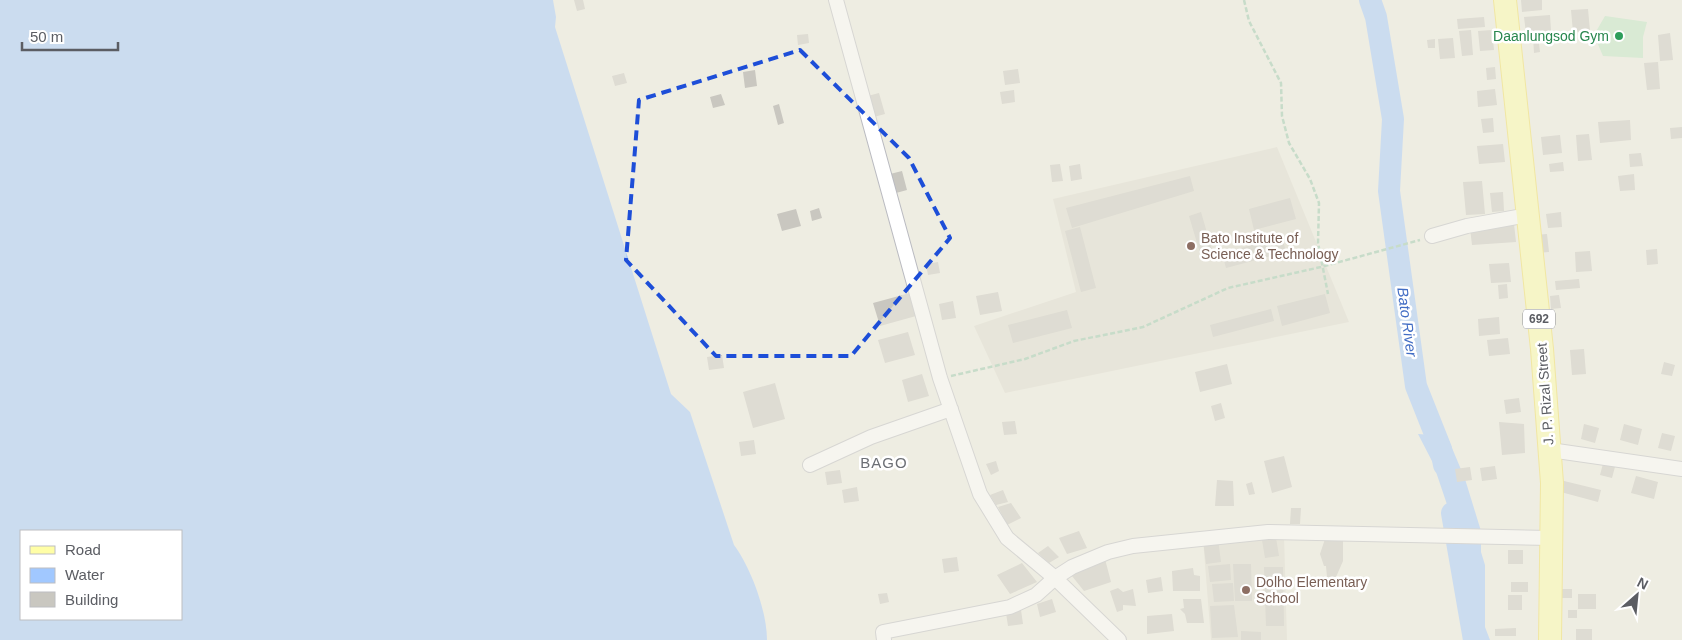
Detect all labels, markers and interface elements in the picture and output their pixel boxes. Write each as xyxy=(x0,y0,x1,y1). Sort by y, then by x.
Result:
scale bar xyxy=(22,20,119,52)
text: 50 m xyxy=(30,28,63,45)
place label: Daanlungsod Gym xyxy=(1493,28,1609,44)
marker: Daanlungsod Gym xyxy=(1613,30,1625,42)
place label: Bato Institute of Science & Technology xyxy=(1201,230,1339,262)
marker: Bato Institute of Science & Technology xyxy=(1185,240,1197,252)
water label: Bato River xyxy=(1394,286,1421,359)
road number: 692 xyxy=(1523,310,1555,328)
street label: J. P. Rizal Street xyxy=(1533,342,1557,446)
district label: BAGO xyxy=(860,454,908,471)
legend xyxy=(20,530,182,620)
text: Road xyxy=(65,541,101,558)
text: Water xyxy=(65,566,104,583)
north arrow xyxy=(1612,570,1662,620)
place label: Dolho Elementary School xyxy=(1256,574,1367,606)
text: N xyxy=(1635,574,1651,593)
marker: Dolho Elementary School xyxy=(1240,584,1252,596)
text: Building xyxy=(65,591,118,608)

